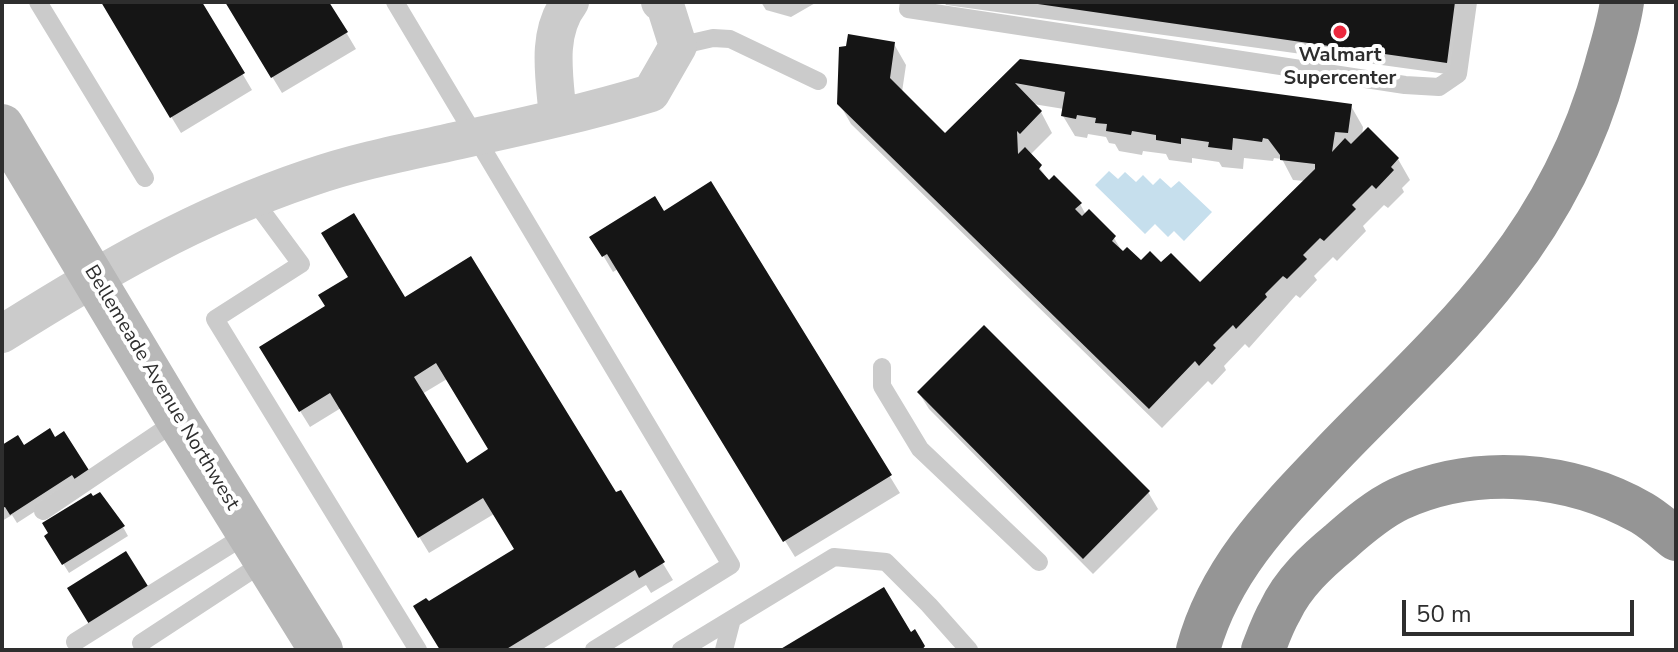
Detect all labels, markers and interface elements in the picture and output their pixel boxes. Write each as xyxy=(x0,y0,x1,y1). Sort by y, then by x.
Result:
marker: Walmart Supercenter xyxy=(1331,23,1349,41)
place label: Walmart Supercenter xyxy=(1284,44,1396,91)
street label: Bellemeade Avenue Northwest xyxy=(78,261,244,515)
scale bar xyxy=(1406,584,1638,634)
text: 50 m xyxy=(1416,598,1472,630)

